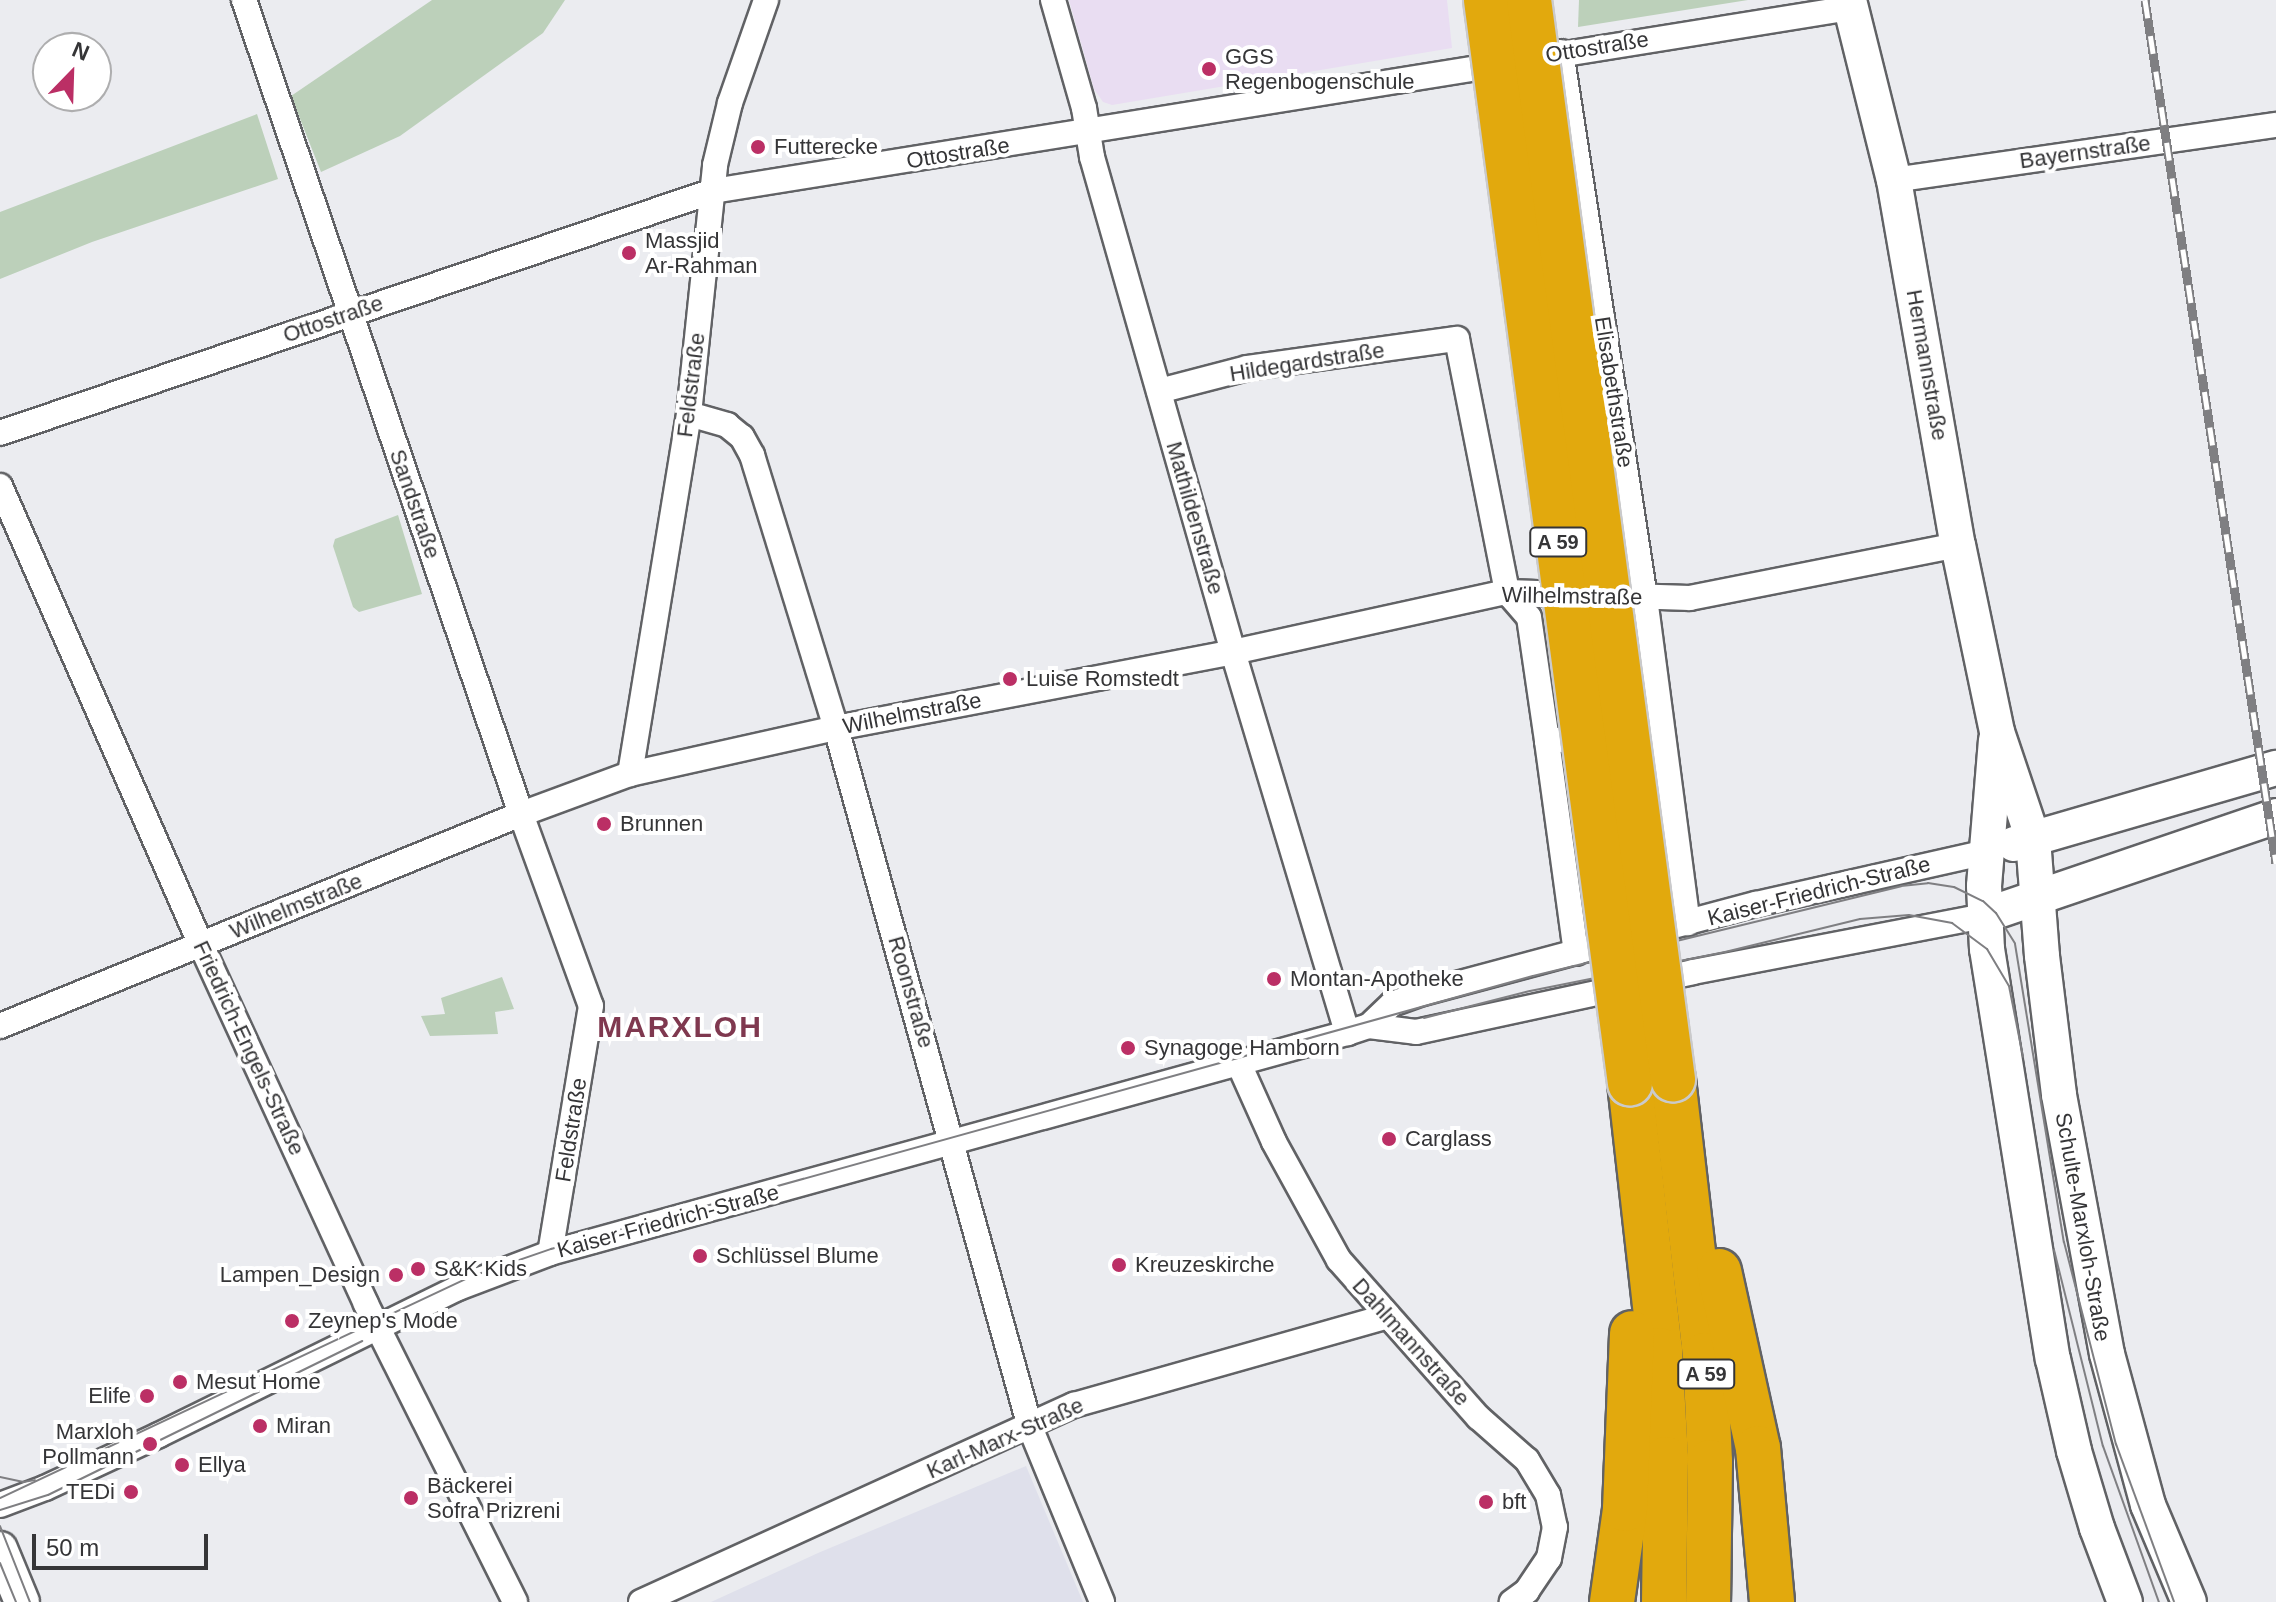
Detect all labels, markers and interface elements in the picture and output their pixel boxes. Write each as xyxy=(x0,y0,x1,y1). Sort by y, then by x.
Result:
street label: Ottostraße xyxy=(1544,26,1650,68)
north arrow xyxy=(32,32,112,112)
text: N xyxy=(69,37,93,66)
place label: GGS Regenbogenschule xyxy=(1225,43,1415,94)
marker: GGS Regenbogenschule xyxy=(1200,60,1218,78)
street label: Bayernstraße xyxy=(2018,130,2152,174)
street label: Ottostraße xyxy=(905,132,1011,174)
place label: Futterecke xyxy=(774,134,878,160)
marker: Futterecke xyxy=(749,138,767,156)
place label: Massjid Ar-Rahman xyxy=(645,227,757,278)
marker: Massjid Ar-Rahman xyxy=(620,244,638,262)
street label: Hermannstraße xyxy=(1901,287,1953,443)
street label: Ottostraße xyxy=(280,290,386,348)
street label: Elisabethstraße xyxy=(1589,314,1639,470)
street label: Feldstraße xyxy=(671,331,711,439)
street label: Hildegardstraße xyxy=(1228,337,1386,387)
street label: Mathildenstraße xyxy=(1161,439,1229,597)
street label: Sandstraße xyxy=(384,446,446,562)
road number: A 59 xyxy=(1528,526,1588,558)
street label: Wilhelmstraße xyxy=(1501,582,1643,610)
place label: Luise Romstedt xyxy=(1026,666,1179,692)
marker: Luise Romstedt xyxy=(1001,670,1019,688)
street label: Wilhelmstraße xyxy=(840,687,984,739)
place label: Brunnen xyxy=(620,811,703,837)
marker: Brunnen xyxy=(595,815,613,833)
street label: Kaiser-Friedrich-Straße xyxy=(1705,851,1933,931)
street label: Wilhelmstraße xyxy=(226,867,366,945)
street label: Roonstraße xyxy=(882,933,940,1051)
street label: Friedrich-Engels-Straße xyxy=(188,937,310,1159)
place label: Montan-Apotheke xyxy=(1290,966,1464,992)
marker: Montan-Apotheke xyxy=(1265,970,1283,988)
district label: MARXLOH xyxy=(597,1009,763,1045)
place label: Synagoge Hamborn xyxy=(1144,1035,1340,1061)
marker: Synagoge Hamborn xyxy=(1119,1039,1137,1057)
street label: Feldstraße xyxy=(550,1076,592,1184)
street label: Schulte-Marxloh-Straße xyxy=(2050,1110,2116,1344)
place label: Carglass xyxy=(1405,1126,1492,1152)
marker: Carglass xyxy=(1380,1130,1398,1148)
street label: Kaiser-Friedrich-Straße xyxy=(554,1179,782,1263)
place label: Schlüssel Blume xyxy=(716,1243,879,1269)
marker: Schlüssel Blume xyxy=(691,1247,709,1265)
place label: Kreuzeskirche xyxy=(1135,1252,1274,1278)
place label: S&K Kids xyxy=(434,1256,527,1282)
marker: Kreuzeskirche xyxy=(1110,1256,1128,1274)
marker: S&K Kids xyxy=(409,1260,427,1278)
place label: Lampen_Design xyxy=(220,1262,380,1288)
marker: Lampen_Design xyxy=(387,1266,405,1284)
street label: Dahlmannstraße xyxy=(1347,1273,1475,1411)
place label: Zeynep's Mode xyxy=(308,1308,458,1334)
marker: Zeynep's Mode xyxy=(283,1312,301,1330)
road number: A 59 xyxy=(1676,1358,1736,1390)
place label: Mesut Home xyxy=(196,1369,321,1395)
marker: Mesut Home xyxy=(171,1373,189,1391)
place label: Elife xyxy=(88,1383,131,1409)
marker: Elife xyxy=(138,1387,156,1405)
street label: Karl-Marx-Straße xyxy=(923,1392,1087,1484)
place label: Miran xyxy=(276,1413,331,1439)
marker: Miran xyxy=(251,1417,269,1435)
place label: Marxloh Pollmann xyxy=(42,1418,134,1470)
marker: Marxloh Pollmann xyxy=(141,1435,159,1453)
place label: Ellya xyxy=(198,1452,246,1478)
marker: Ellya xyxy=(173,1456,191,1474)
place label: Bäckerei Sofra Prizreni xyxy=(427,1472,560,1524)
place label: TEDi xyxy=(66,1479,115,1505)
marker: TEDi xyxy=(122,1483,140,1501)
marker: Bäckerei Sofra Prizreni xyxy=(402,1489,420,1507)
place label: bft xyxy=(1502,1489,1526,1515)
marker: bft xyxy=(1477,1493,1495,1511)
scale bar xyxy=(36,1518,212,1568)
text: 50 m xyxy=(46,1534,99,1561)

